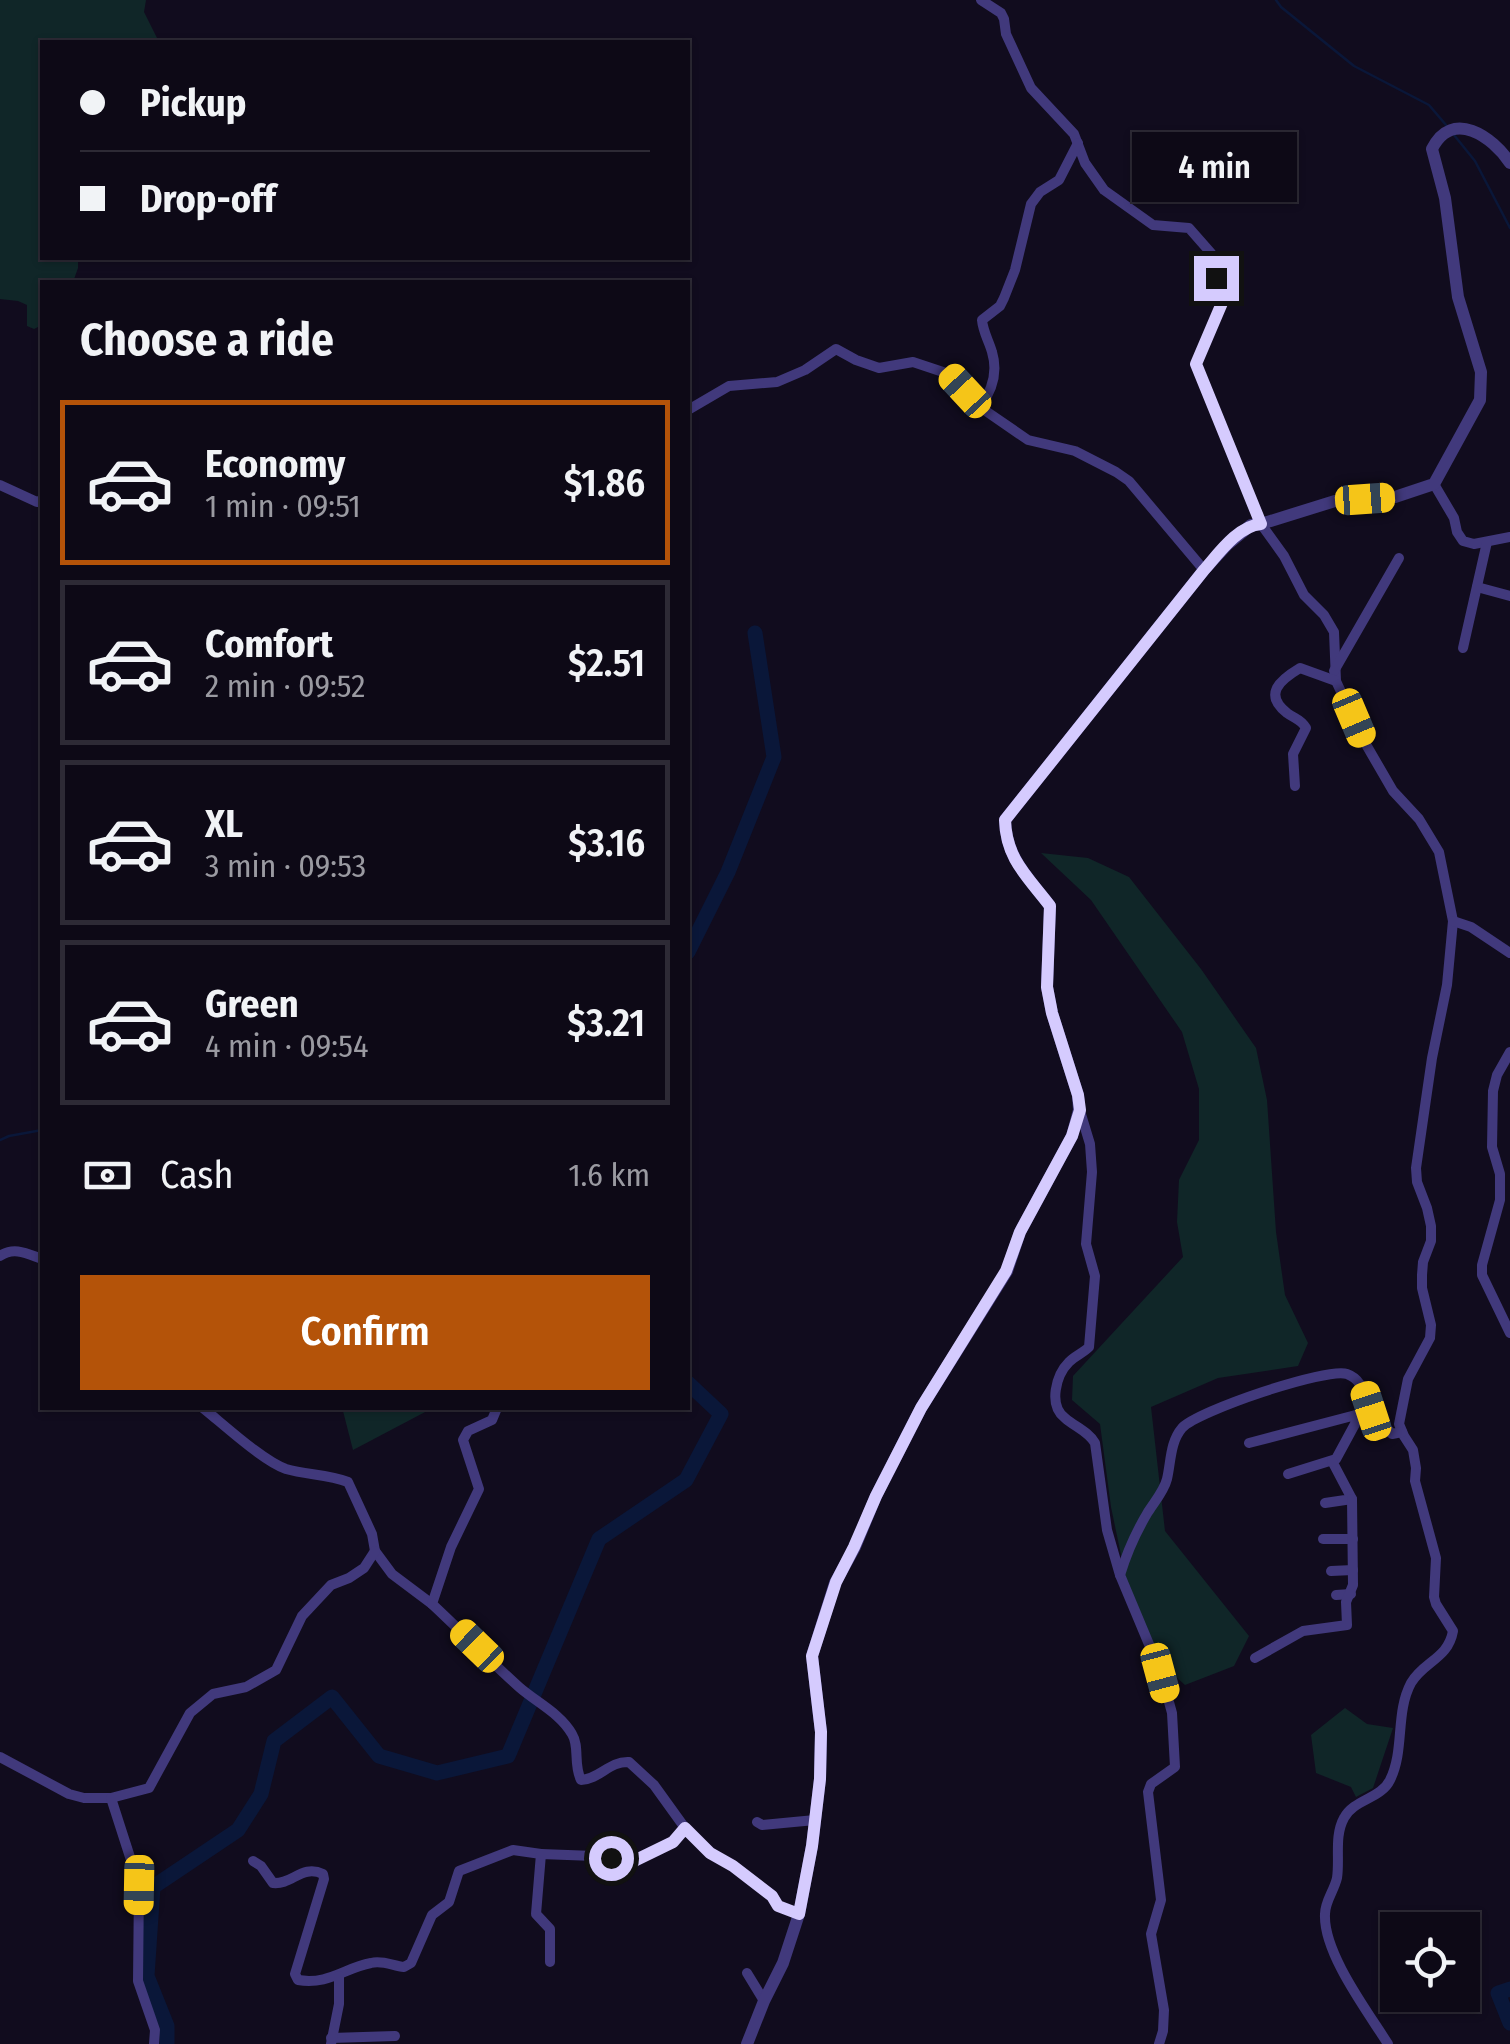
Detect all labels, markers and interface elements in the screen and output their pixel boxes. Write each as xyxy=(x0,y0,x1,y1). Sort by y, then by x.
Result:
text: Pickup xyxy=(140,80,246,126)
callout: 4 min xyxy=(1134,133,1298,203)
text: 4 min xyxy=(1178,148,1251,186)
text: Drop-off xyxy=(140,176,276,222)
route end xyxy=(1194,256,1239,301)
text: Choose a ride xyxy=(80,313,334,367)
car xyxy=(934,359,996,423)
icon: car xyxy=(85,438,175,528)
text: Economy xyxy=(205,441,345,487)
text: $1.86 xyxy=(564,460,645,506)
car xyxy=(1334,482,1396,516)
text: 1 min · 09:51 xyxy=(205,487,361,525)
icon: car xyxy=(85,618,175,708)
text: Comfort xyxy=(205,621,333,667)
text: $2.51 xyxy=(568,640,645,686)
text: 2 min · 09:52 xyxy=(205,667,365,705)
car xyxy=(1328,685,1380,751)
icon: car xyxy=(85,798,175,888)
text: XL xyxy=(205,801,243,847)
text: $3.16 xyxy=(568,820,645,866)
text: 3 min · 09:53 xyxy=(205,847,366,885)
icon: car xyxy=(85,978,175,1068)
text: Green xyxy=(205,981,299,1027)
text: $3.21 xyxy=(567,1000,645,1046)
text: 4 min · 09:54 xyxy=(205,1027,368,1065)
icon: cash xyxy=(80,1148,135,1203)
text: Cash xyxy=(160,1152,234,1198)
text: 1.6 km xyxy=(568,1156,650,1194)
button: Confirm xyxy=(80,1275,650,1390)
car xyxy=(1347,1378,1395,1444)
car xyxy=(445,1614,509,1678)
car xyxy=(1138,1640,1182,1706)
route start xyxy=(589,1836,634,1881)
car xyxy=(123,1855,155,1915)
map controls xyxy=(1380,1912,1480,2012)
button: locate xyxy=(1380,1912,1480,2012)

